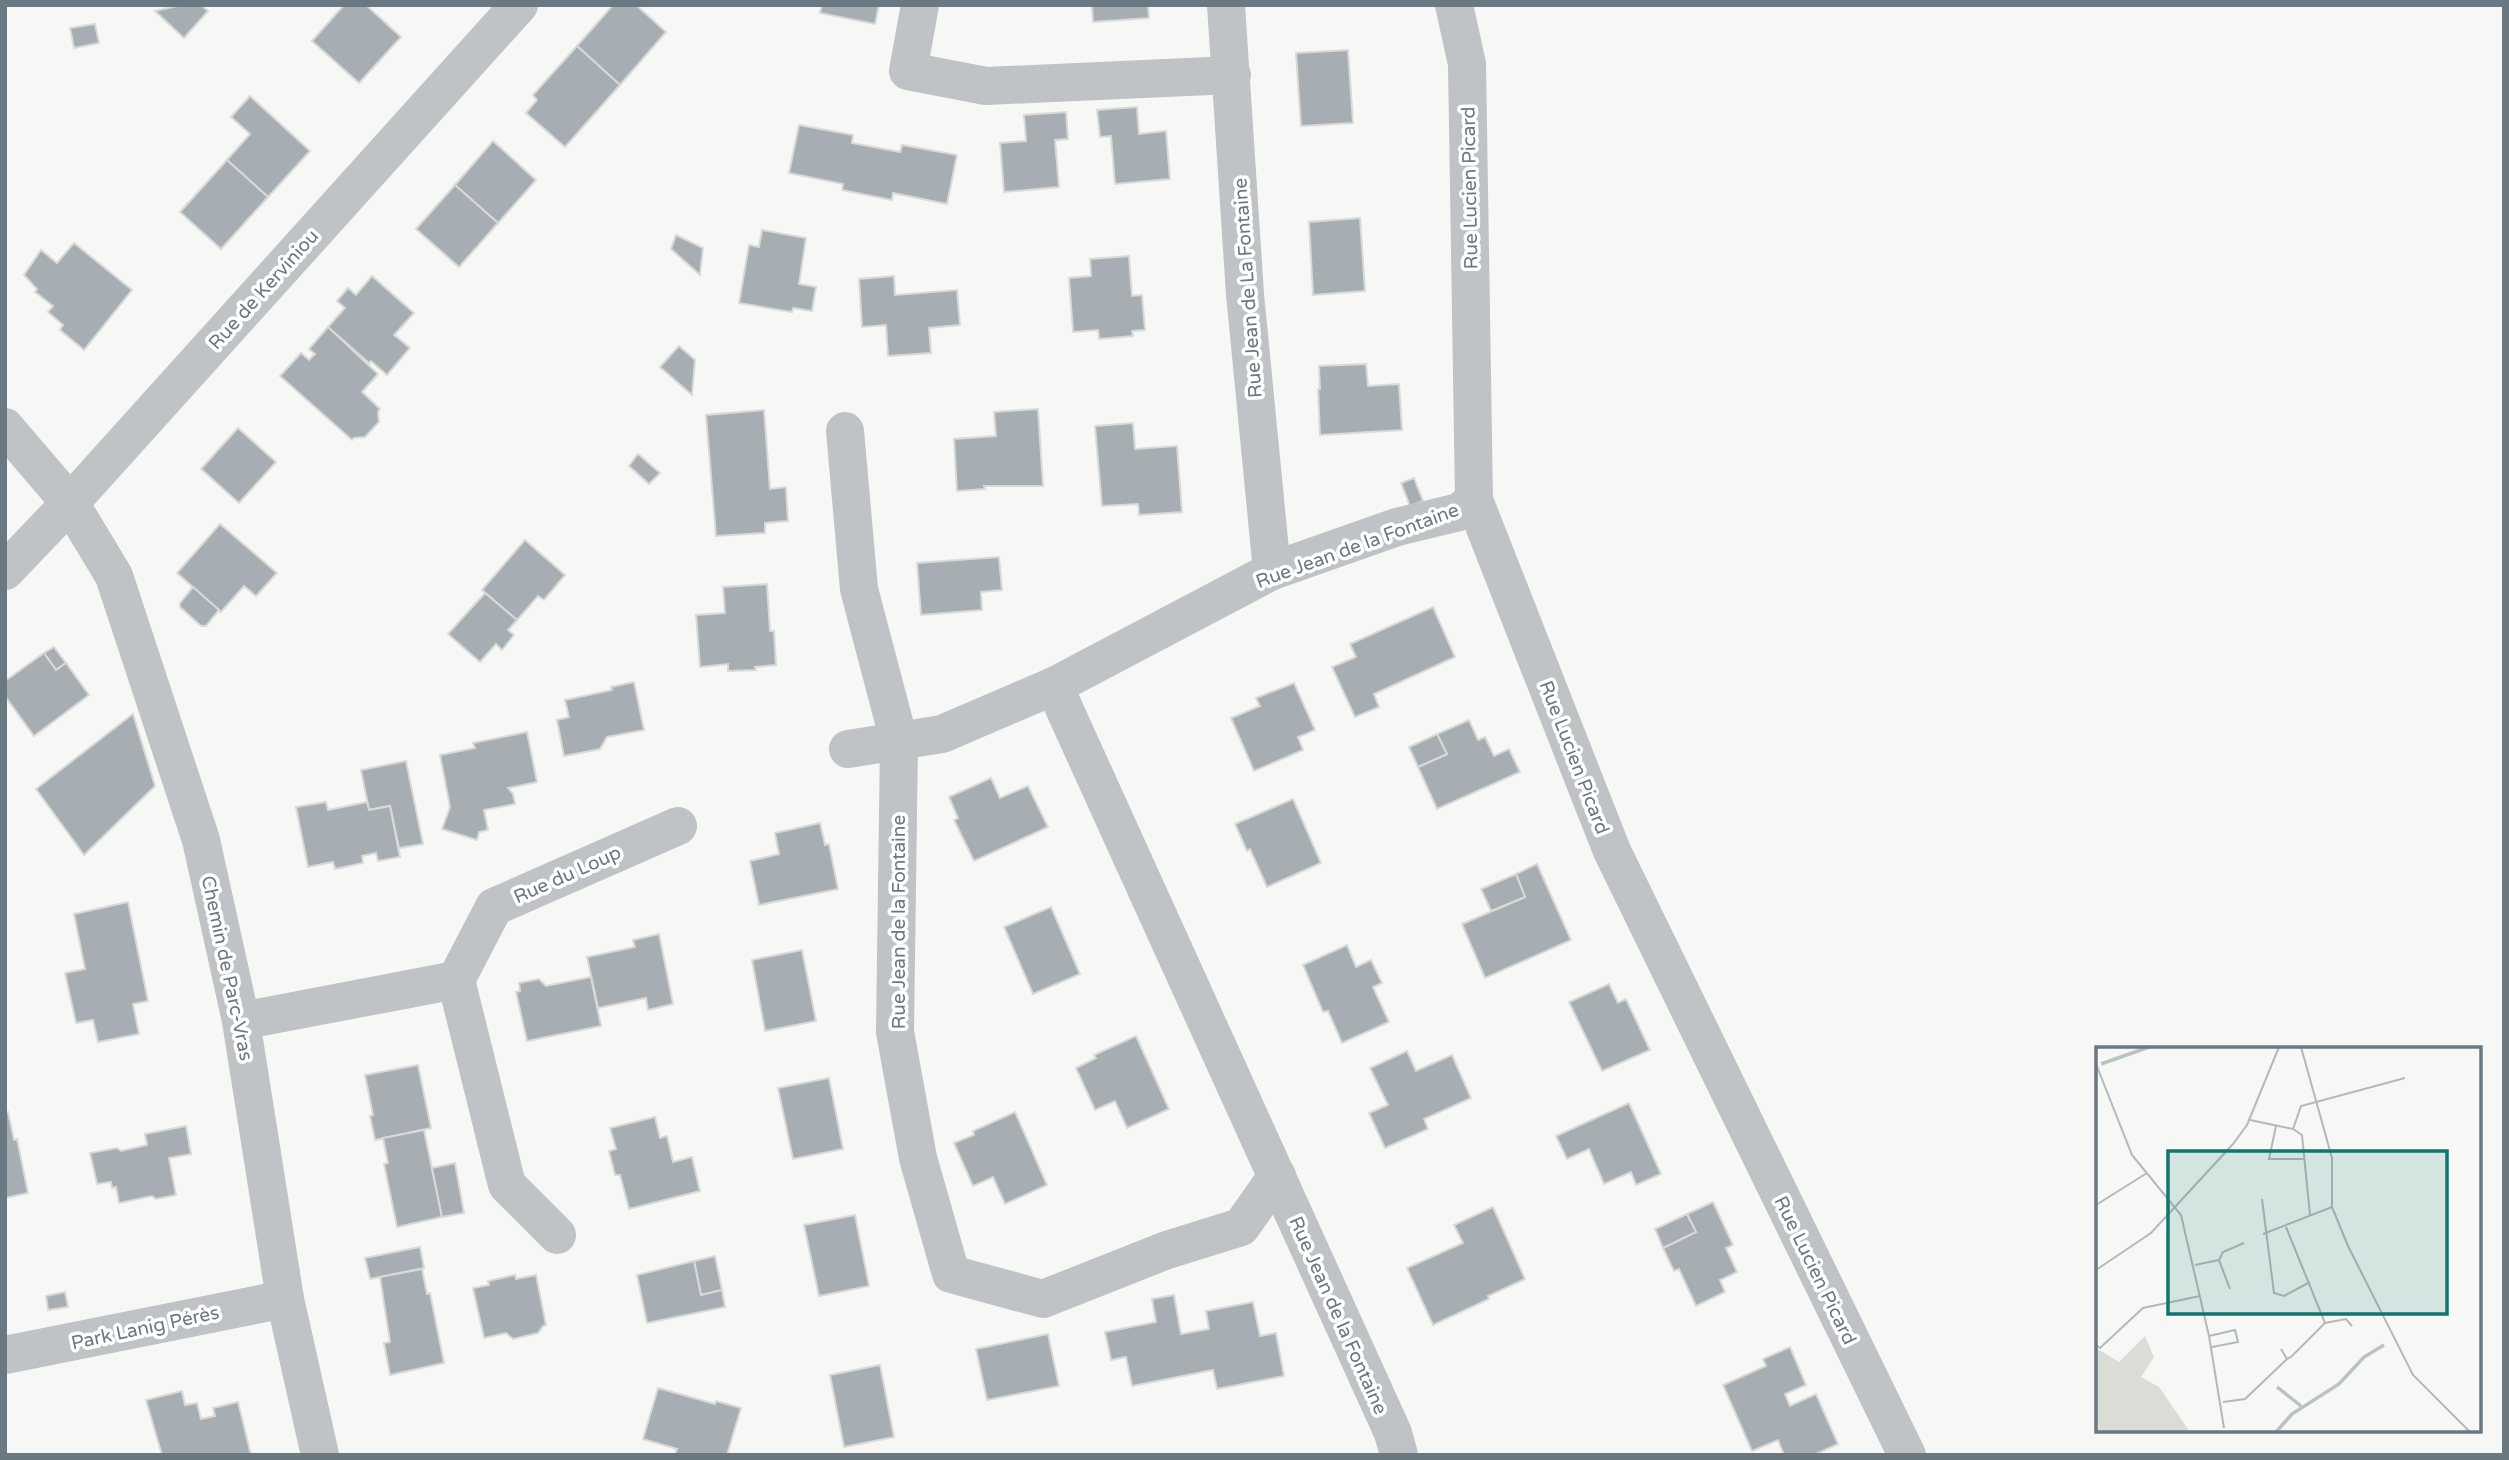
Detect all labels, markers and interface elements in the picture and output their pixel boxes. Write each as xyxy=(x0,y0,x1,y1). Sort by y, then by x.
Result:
street label: Rue Lucien Picard xyxy=(1458,107,1482,269)
street label: Rue Jean de La Fontaine xyxy=(1229,177,1267,399)
street label: Rue de Kerviniou xyxy=(204,225,323,354)
street label: Rue Jean de la Fontaine xyxy=(1253,499,1462,593)
street label: Rue Lucien Picard xyxy=(1535,678,1613,837)
street label: Rue Jean de la Fontaine xyxy=(888,815,910,1029)
street label: Rue du Loup xyxy=(510,841,625,908)
street label: Chemin de Parc-Vras xyxy=(197,874,257,1063)
inset map xyxy=(2096,1047,2481,1432)
street label: Rue Lucien Picard xyxy=(1770,1193,1861,1348)
street label: Rue Jean de la Fontaine xyxy=(1284,1213,1392,1418)
street label: Park Lanig Pérès xyxy=(69,1302,221,1354)

